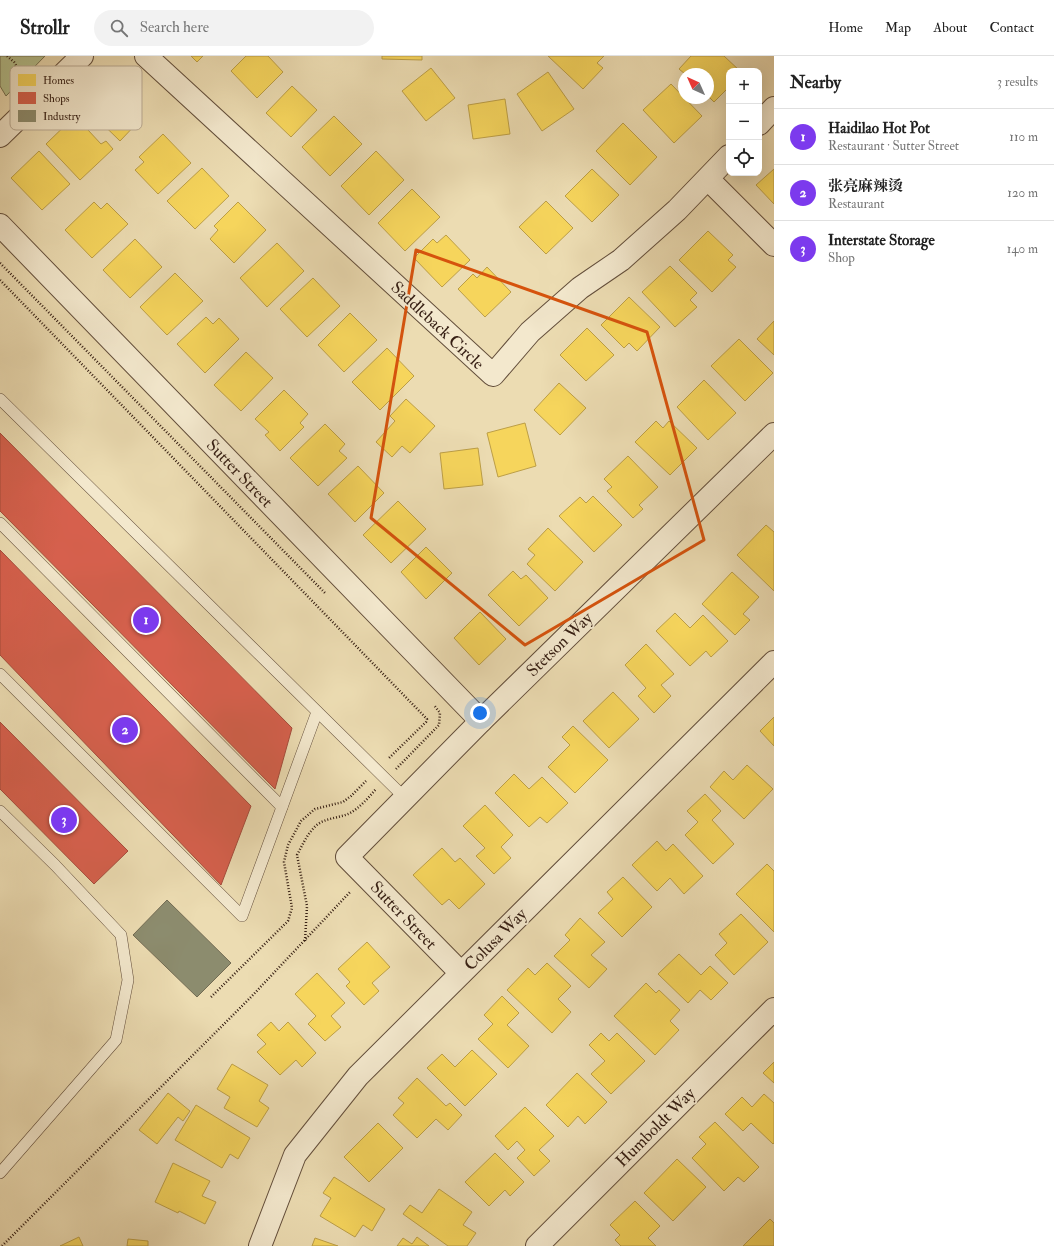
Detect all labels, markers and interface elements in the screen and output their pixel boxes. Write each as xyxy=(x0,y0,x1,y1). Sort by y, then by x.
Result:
search box xyxy=(94,10,374,46)
text: Strollr xyxy=(20,16,70,40)
icon: search xyxy=(108,17,130,39)
text: Search here xyxy=(140,18,209,37)
text: Home xyxy=(828,19,863,36)
text: Map xyxy=(885,19,911,36)
text: About xyxy=(933,19,967,36)
text: Contact xyxy=(989,19,1034,36)
legend xyxy=(10,66,142,130)
north arrow xyxy=(678,68,714,104)
map controls xyxy=(726,68,762,176)
button: + xyxy=(726,68,762,104)
text: Nearby xyxy=(790,72,841,93)
text: Homes xyxy=(43,74,74,87)
text: 3 results xyxy=(997,74,1038,90)
text: Shops xyxy=(43,92,70,106)
button: − xyxy=(726,104,762,140)
text: Industry xyxy=(43,110,81,124)
text: Haidilao Hot Pot xyxy=(828,119,930,138)
text: 1 xyxy=(801,129,805,145)
text: 110 m xyxy=(1009,129,1038,145)
text: Restaurant · Sutter Street xyxy=(828,138,959,154)
button: locate xyxy=(726,140,762,176)
text: 张亮麻辣烫 xyxy=(828,177,903,196)
text: 2 xyxy=(800,185,806,201)
text: 120 m xyxy=(1007,185,1038,201)
text: Restaurant xyxy=(828,196,884,212)
text: Interstate Storage xyxy=(828,231,935,250)
text: 3 xyxy=(801,241,806,257)
text: 140 m xyxy=(1007,241,1038,257)
text: Shop xyxy=(828,250,855,266)
street label: Saddleback Circle xyxy=(387,277,489,374)
street label: Sutter Street xyxy=(202,435,278,512)
pin: 1 xyxy=(133,605,159,635)
street label: Stetson Way xyxy=(522,607,598,682)
your location xyxy=(470,703,490,723)
pin: 2 xyxy=(112,715,138,745)
pin: 3 xyxy=(51,805,77,835)
street label: Sutter Street xyxy=(366,877,442,954)
street label: Colusa Way xyxy=(460,903,532,976)
street label: Humboldt Way xyxy=(611,1083,701,1172)

